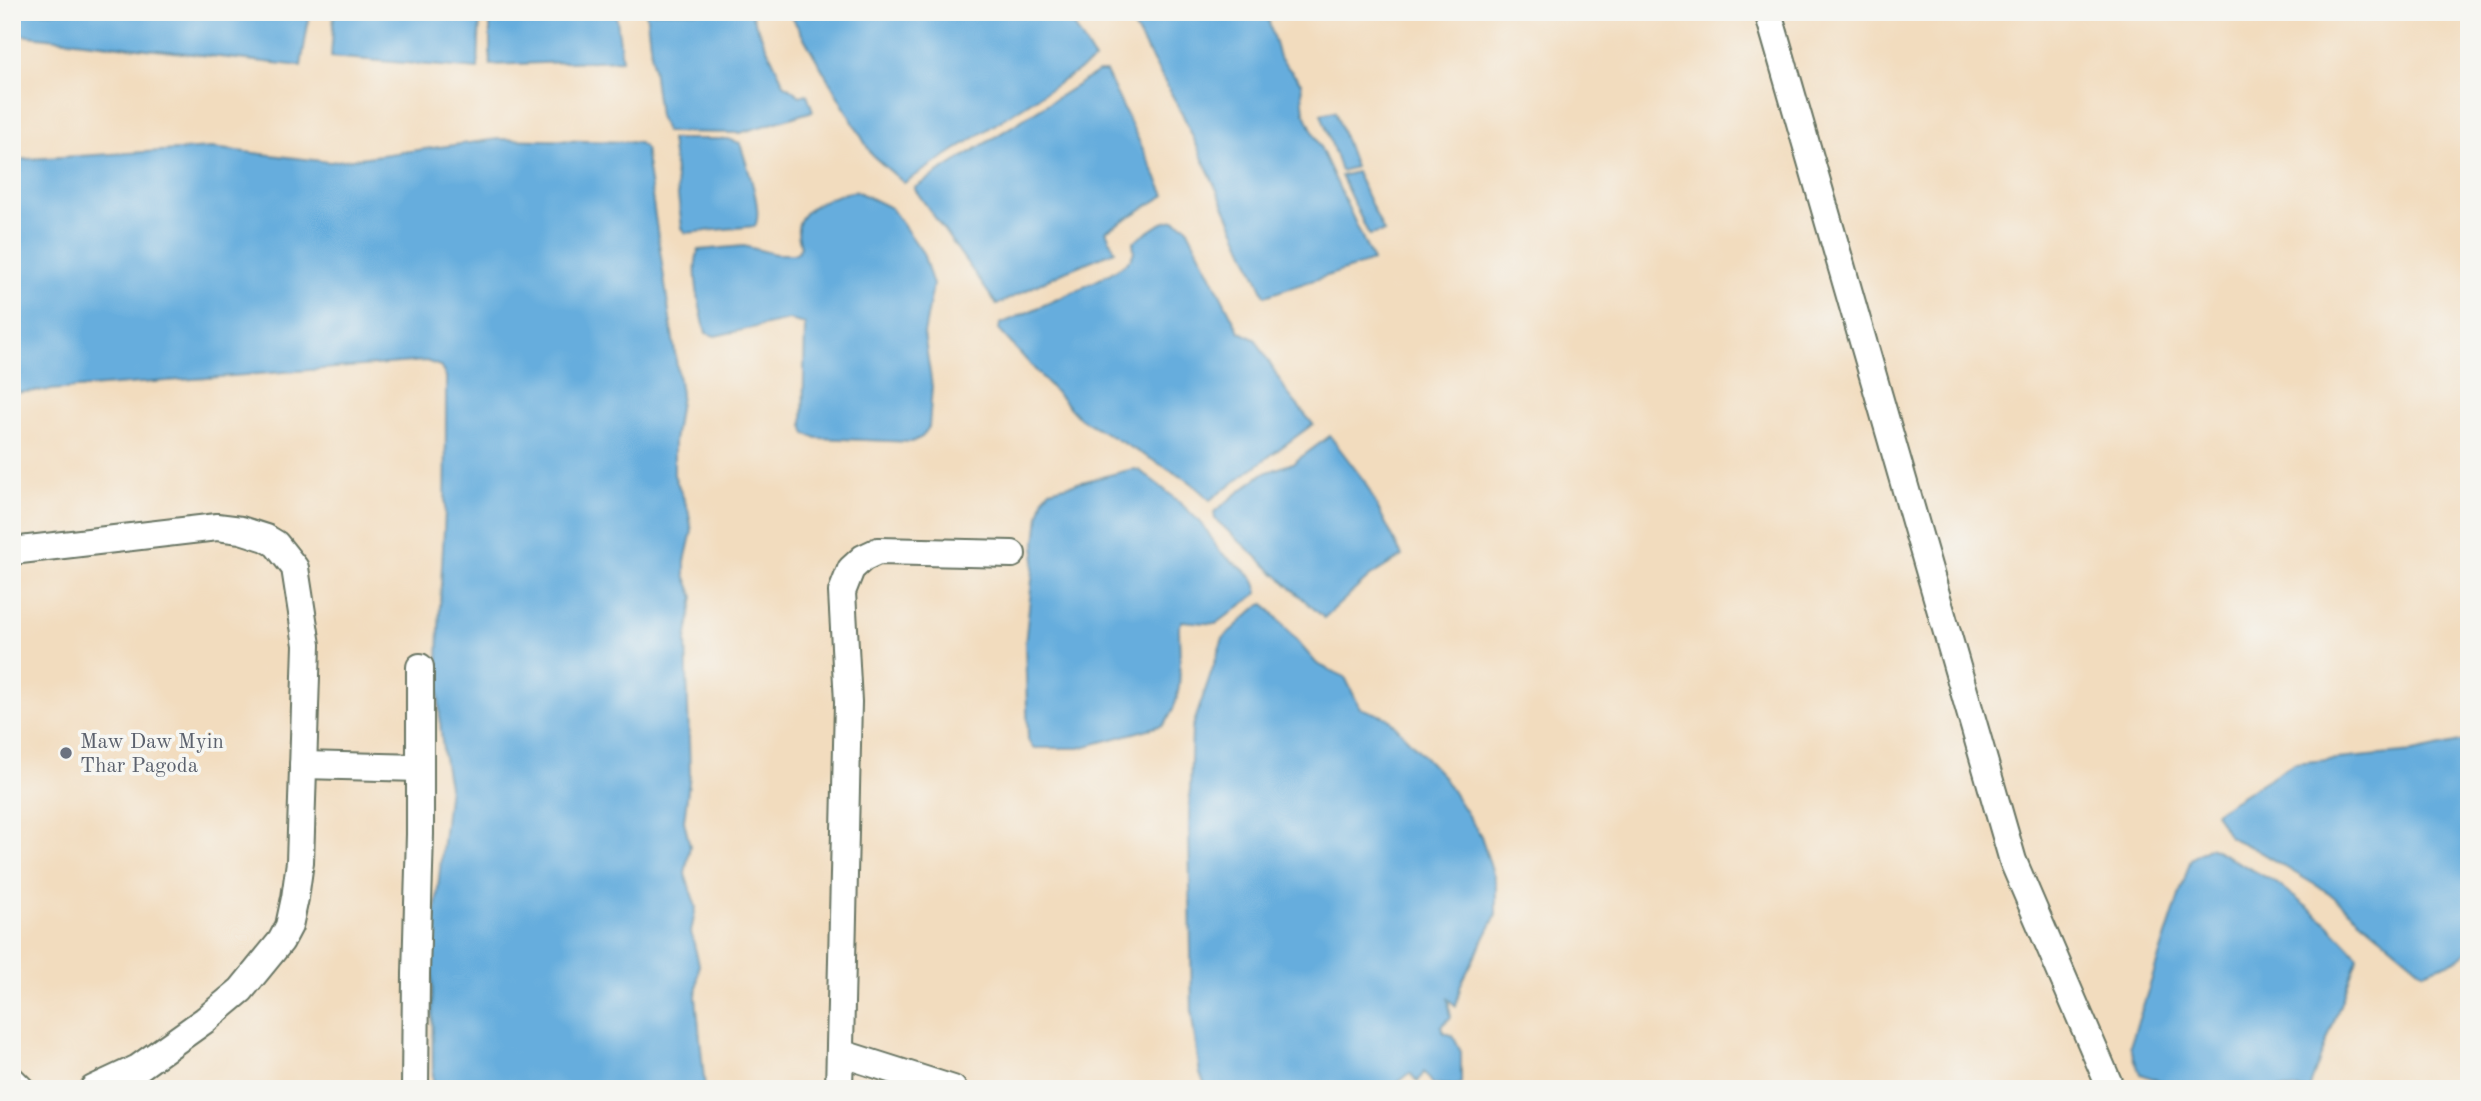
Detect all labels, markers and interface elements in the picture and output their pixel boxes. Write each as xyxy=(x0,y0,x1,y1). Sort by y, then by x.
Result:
place label: Maw Daw Myin Thar Pagoda xyxy=(80,732,224,777)
marker: Maw Daw Myin Thar Pagoda xyxy=(58,745,74,761)

